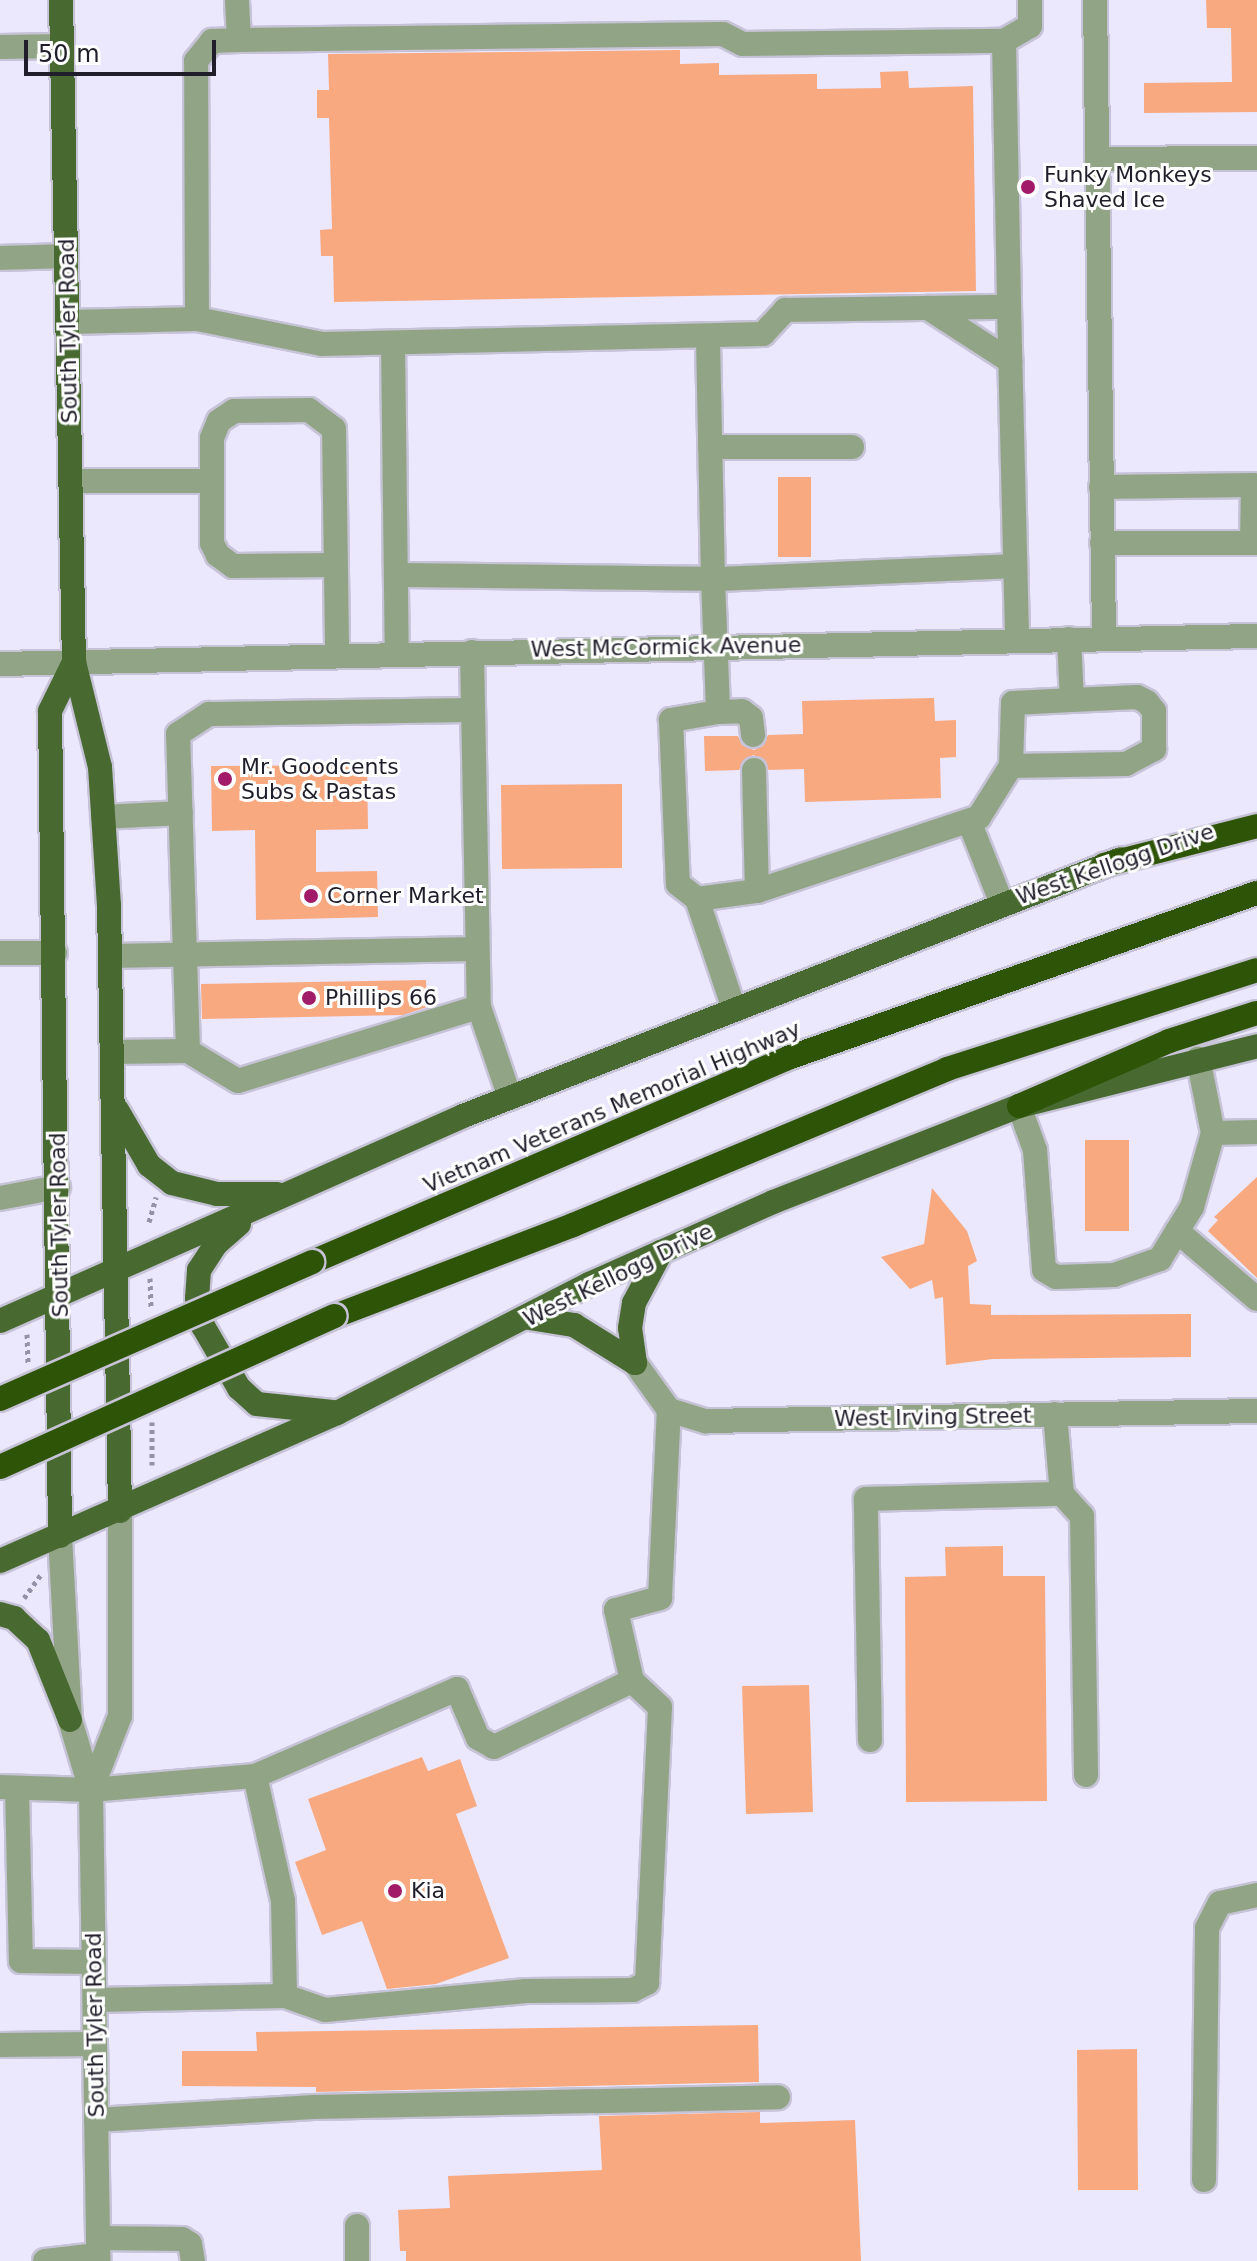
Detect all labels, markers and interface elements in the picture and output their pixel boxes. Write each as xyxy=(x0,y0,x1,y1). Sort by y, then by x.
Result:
scale bar xyxy=(28,24,220,74)
text: 50 m xyxy=(38,40,100,68)
place label: Funky Monkeys Shaved Ice xyxy=(1044,161,1212,212)
marker: Funky Monkeys Shaved Ice xyxy=(1019,178,1037,196)
street label: South Tyler Road xyxy=(53,238,83,424)
street label: West McCormick Avenue xyxy=(530,631,802,663)
place label: Mr. Goodcents Subs & Pastas xyxy=(241,753,399,804)
marker: Mr. Goodcents Subs & Pastas xyxy=(216,770,234,788)
street label: West Kellogg Drive xyxy=(1013,818,1217,910)
place label: Corner Market xyxy=(327,883,484,909)
marker: Corner Market xyxy=(302,887,320,905)
place label: Phillips 66 xyxy=(325,985,437,1011)
marker: Phillips 66 xyxy=(300,989,318,1007)
street label: Vietnam Veterans Memorial Highway xyxy=(420,1015,804,1199)
street label: South Tyler Road xyxy=(44,1132,74,1318)
street label: West Kellogg Drive xyxy=(519,1218,717,1332)
street label: West Irving Street xyxy=(834,1402,1032,1432)
place label: Kia xyxy=(411,1878,445,1904)
marker: Kia xyxy=(386,1882,404,1900)
street label: South Tyler Road xyxy=(80,1932,110,2118)

